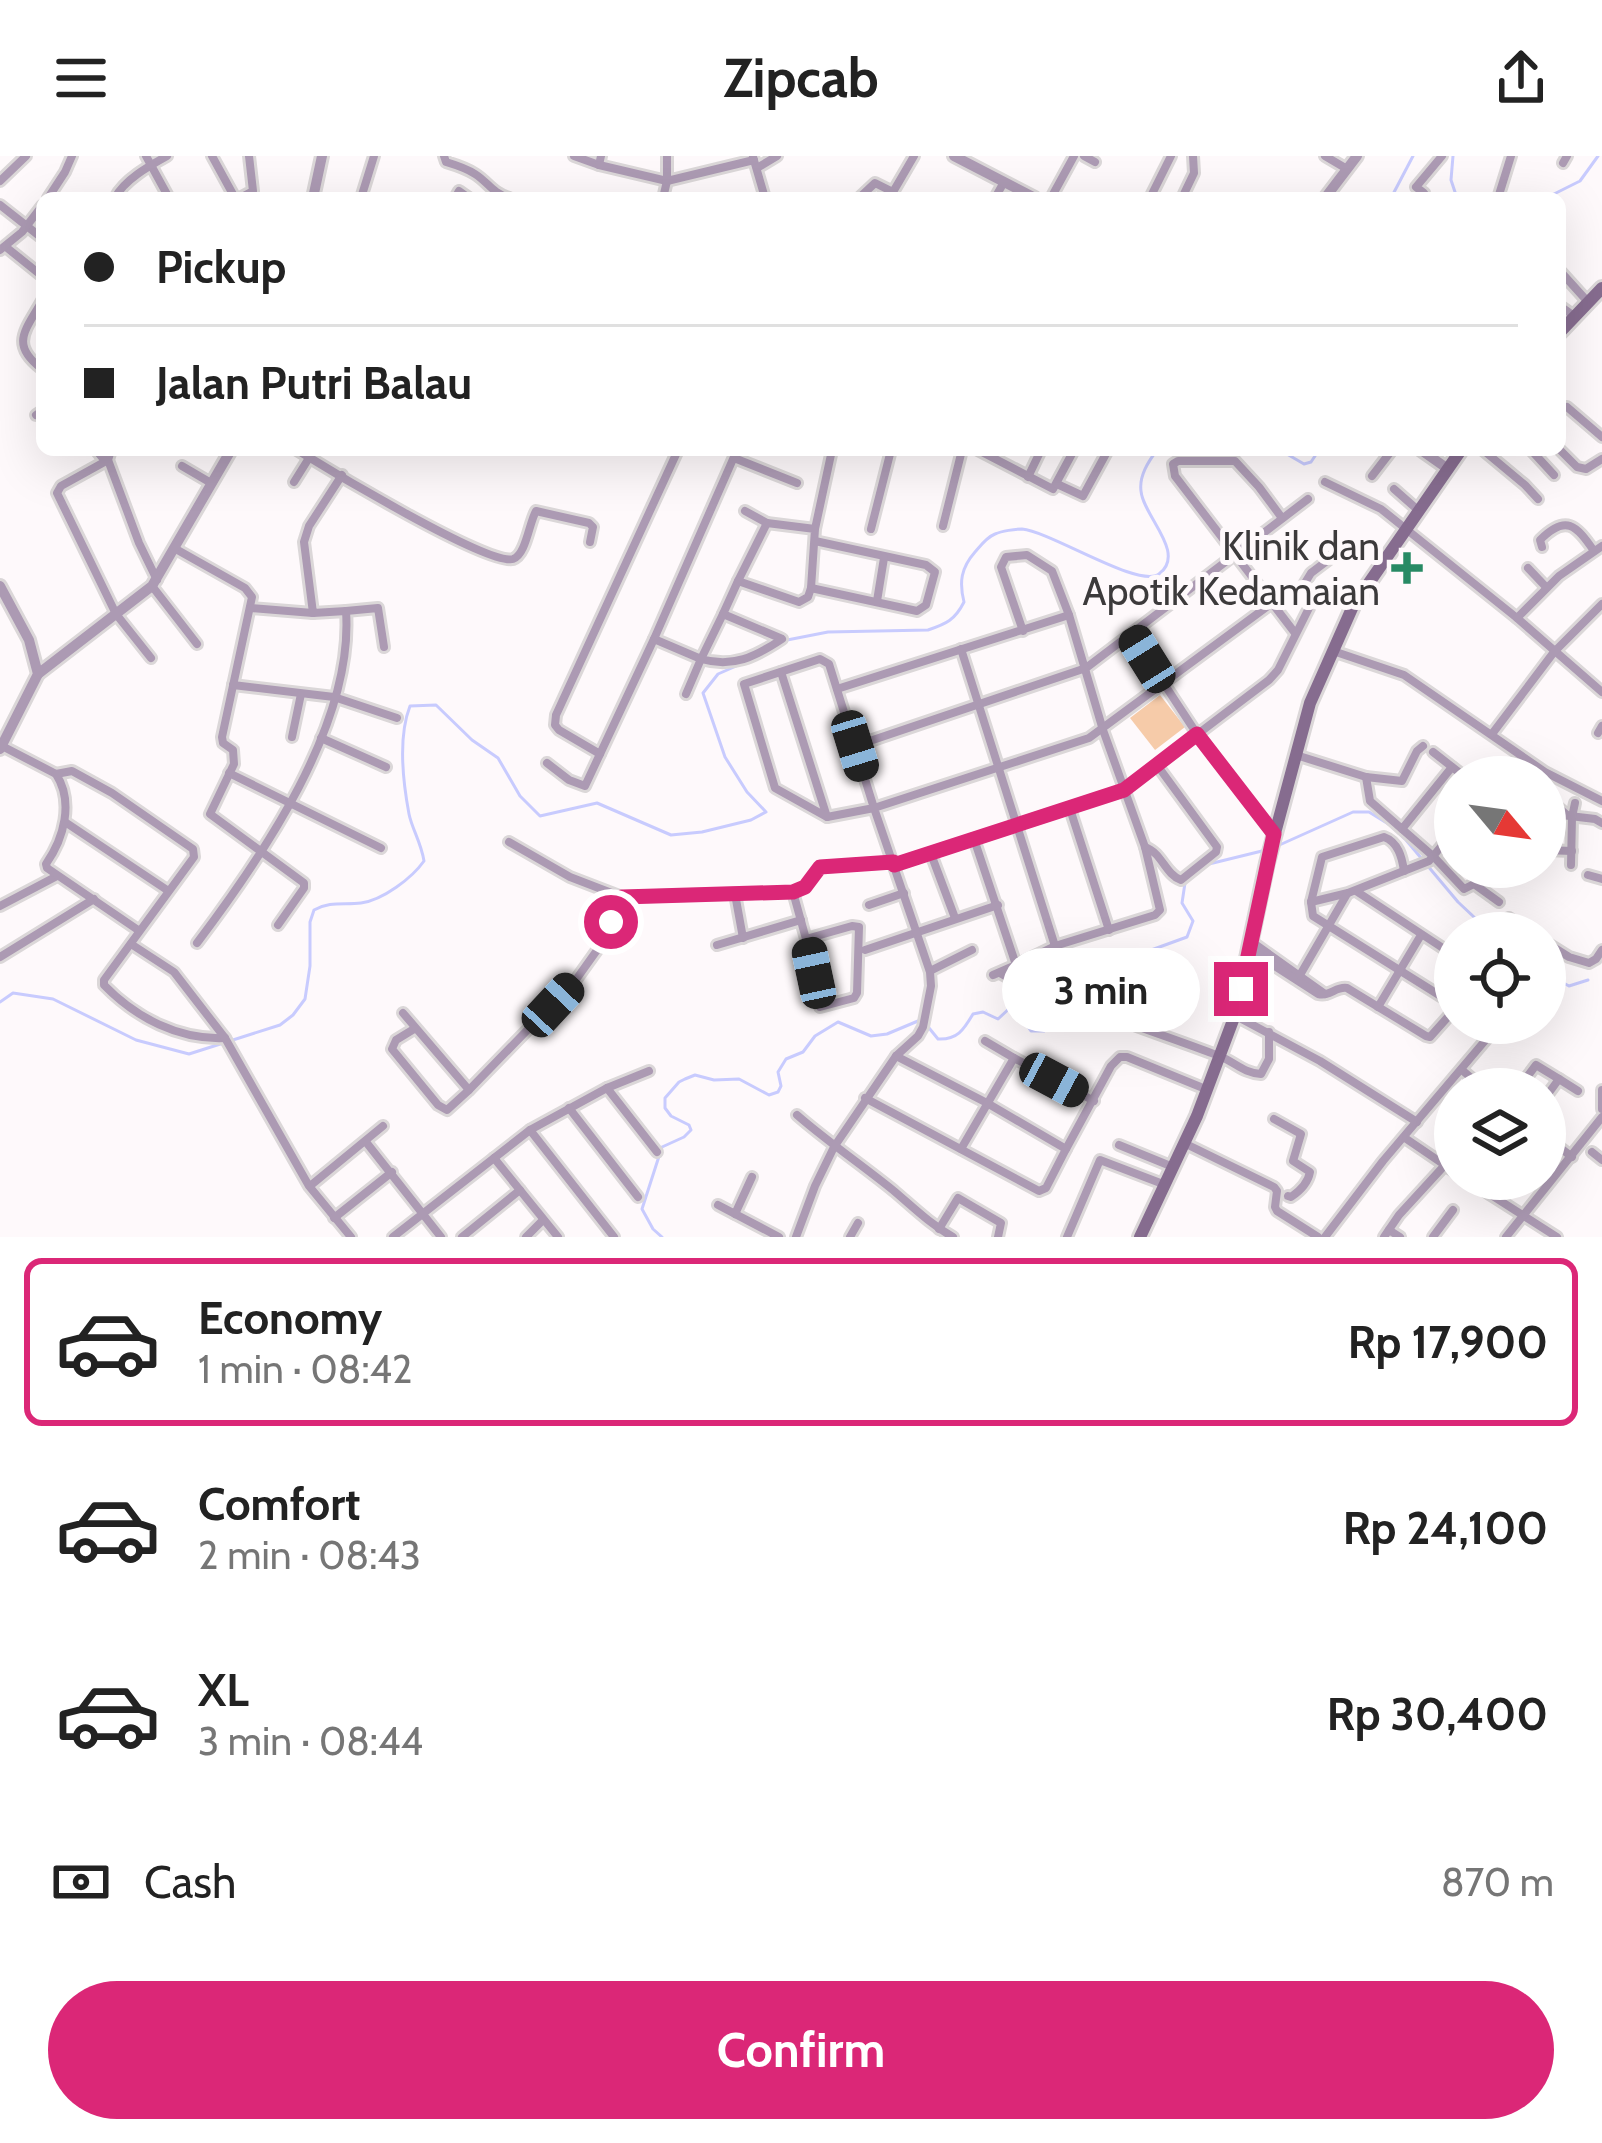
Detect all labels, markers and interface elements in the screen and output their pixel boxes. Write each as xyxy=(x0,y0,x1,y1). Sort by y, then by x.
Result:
icon: menu xyxy=(48,45,114,111)
text: Zipcab xyxy=(723,45,879,111)
icon: share xyxy=(1488,45,1554,111)
text: Pickup xyxy=(156,240,286,294)
text: Jalan Putri Balau xyxy=(156,356,472,410)
place label: Klinik dan Apotik Kedamaian xyxy=(1083,522,1380,615)
marker: Klinik dan Apotik Kedamaian xyxy=(1391,552,1423,584)
car xyxy=(1113,619,1181,699)
car xyxy=(827,706,883,786)
north arrow xyxy=(1434,756,1566,888)
map controls xyxy=(1434,756,1566,1200)
route start xyxy=(584,895,638,949)
button: locate xyxy=(1434,912,1566,1044)
car xyxy=(789,934,839,1012)
callout: 3 min xyxy=(1001,947,1199,1031)
route end xyxy=(1214,962,1268,1016)
car xyxy=(515,966,591,1044)
text: 3 min xyxy=(1054,966,1148,1014)
car xyxy=(1014,1047,1094,1113)
button: layers xyxy=(1434,1068,1566,1200)
icon: car xyxy=(54,1288,162,1396)
text: Economy xyxy=(198,1291,382,1345)
text: Rp 17,900 xyxy=(1348,1315,1548,1369)
text: 1 min · 08:42 xyxy=(198,1345,413,1393)
icon: car xyxy=(54,1474,162,1582)
text: Comfort xyxy=(198,1477,361,1531)
text: Rp 24,100 xyxy=(1343,1501,1548,1555)
text: 2 min · 08:43 xyxy=(198,1531,421,1579)
icon: car xyxy=(54,1660,162,1768)
text: XL xyxy=(198,1663,249,1717)
text: Rp 30,400 xyxy=(1327,1687,1548,1741)
text: 3 min · 08:44 xyxy=(198,1717,423,1765)
icon: cash xyxy=(48,1849,114,1915)
text: Cash xyxy=(144,1855,236,1909)
text: 870 m xyxy=(1441,1858,1554,1906)
button: Confirm xyxy=(48,1981,1554,2119)

